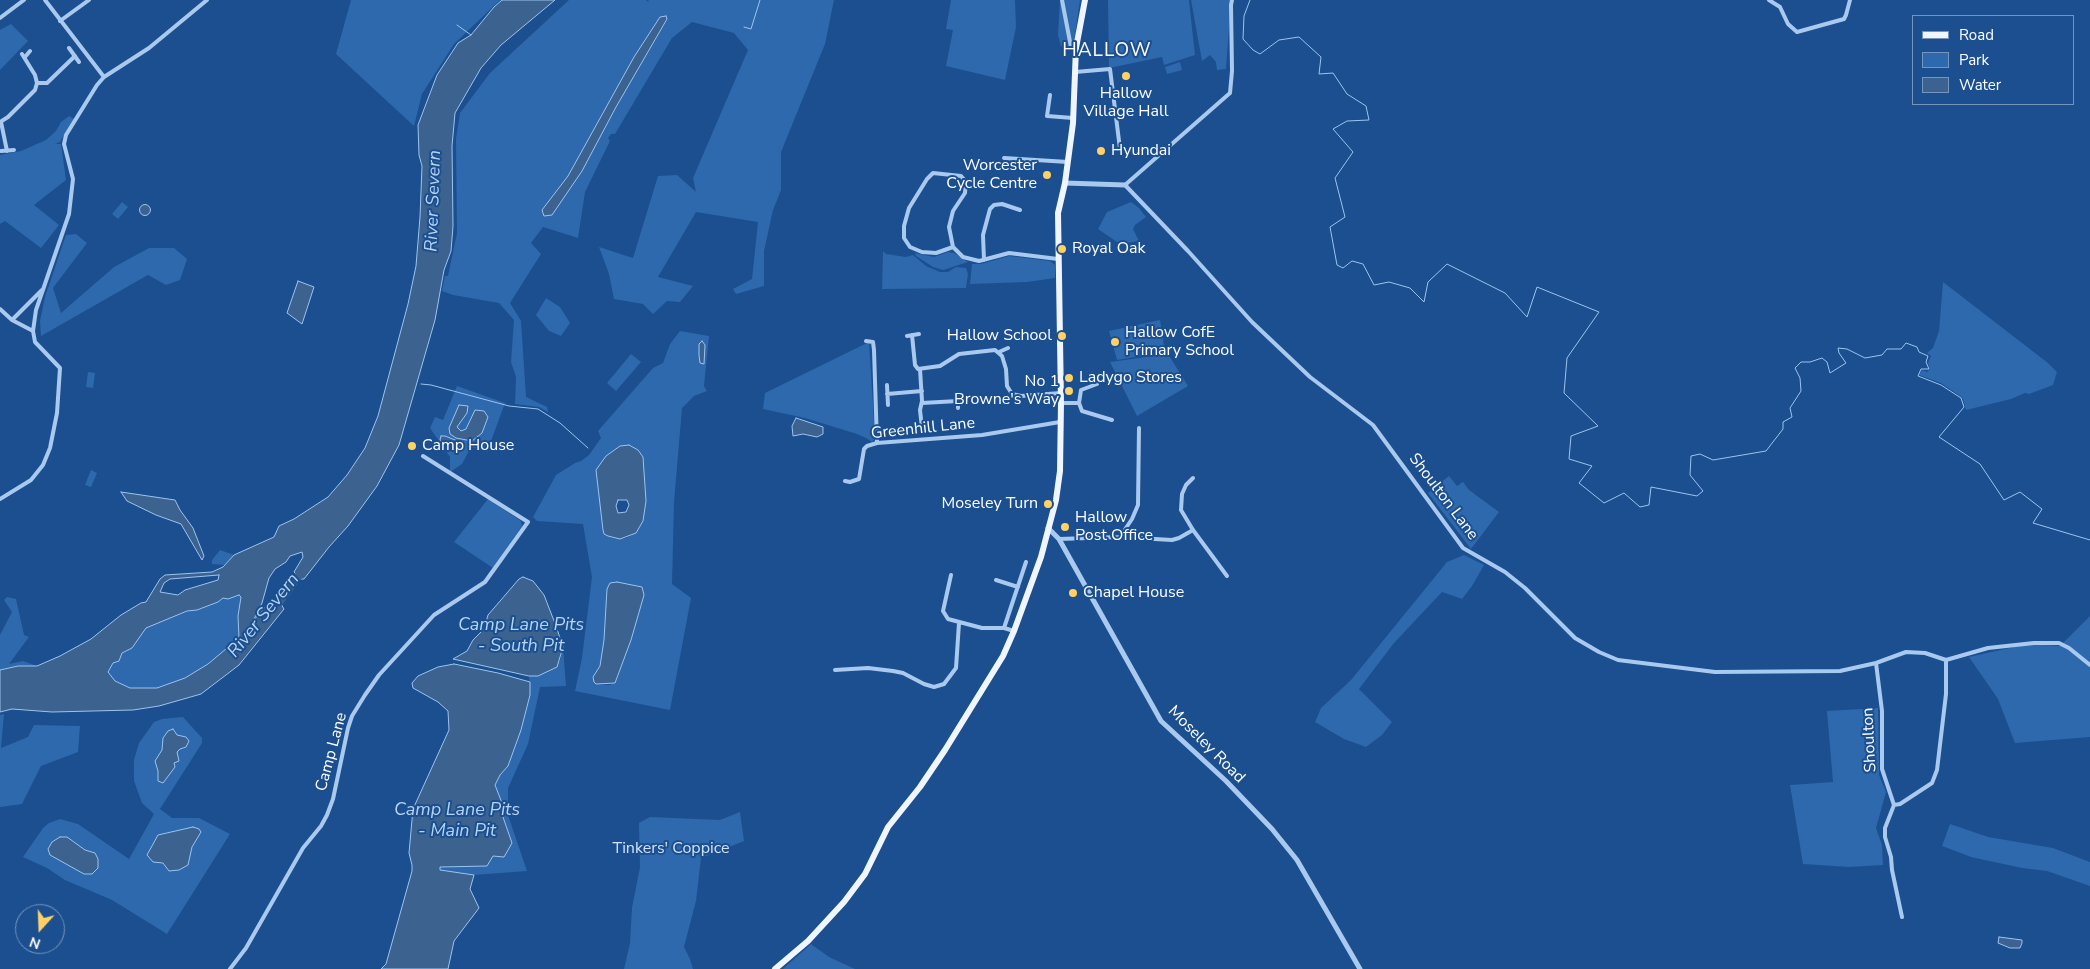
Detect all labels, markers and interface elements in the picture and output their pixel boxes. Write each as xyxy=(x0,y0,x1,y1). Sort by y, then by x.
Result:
legend xyxy=(1912,15,2075,105)
text: Road xyxy=(1959,25,1994,45)
district label: HALLOW xyxy=(1062,40,1152,62)
text: Park xyxy=(1959,50,1989,70)
marker: Hallow Village Hall xyxy=(1120,70,1132,82)
text: Water xyxy=(1959,75,2001,95)
place label: Hallow Village Hall xyxy=(1084,84,1168,122)
place label: Hyundai xyxy=(1111,141,1171,161)
marker: Hyundai xyxy=(1095,145,1107,157)
water label: River Severn xyxy=(421,150,447,252)
place label: Worcester Cycle Centre xyxy=(946,156,1037,194)
marker: Worcester Cycle Centre xyxy=(1041,169,1053,181)
place label: Royal Oak xyxy=(1072,239,1145,259)
marker: Royal Oak xyxy=(1056,243,1068,255)
place label: Hallow CofE Primary School xyxy=(1125,323,1234,361)
place label: Hallow School xyxy=(947,326,1052,346)
marker: Hallow School xyxy=(1056,330,1068,342)
marker: Hallow CofE Primary School xyxy=(1109,336,1121,348)
place label: Ladygo Stores xyxy=(1079,368,1182,388)
place label: No 1 Browne's Way xyxy=(954,372,1059,410)
marker: Ladygo Stores xyxy=(1063,372,1075,384)
marker: No 1 Browne's Way xyxy=(1063,385,1075,397)
street label: Greenhill Lane xyxy=(870,414,976,444)
place label: Camp House xyxy=(422,436,514,456)
marker: Camp House xyxy=(406,440,418,452)
street label: Shoulton Lane xyxy=(1404,450,1482,544)
place label: Moseley Turn xyxy=(942,494,1038,514)
marker: Moseley Turn xyxy=(1042,498,1054,510)
place label: Hallow Post Office xyxy=(1075,508,1153,546)
marker: Hallow Post Office xyxy=(1059,521,1071,533)
water label: River Severn xyxy=(224,570,304,662)
place label: Chapel House xyxy=(1083,583,1184,603)
marker: Chapel House xyxy=(1067,587,1079,599)
water label: Camp Lane Pits - South Pit xyxy=(458,615,584,658)
street label: Moseley Road xyxy=(1163,702,1249,788)
street label: Shoulton xyxy=(1859,707,1881,773)
street label: Camp Lane xyxy=(312,710,352,794)
water label: Camp Lane Pits - Main Pit xyxy=(394,800,520,842)
park label: Tinkers' Coppice xyxy=(613,839,729,859)
north arrow xyxy=(15,904,65,954)
text: N xyxy=(27,932,43,953)

